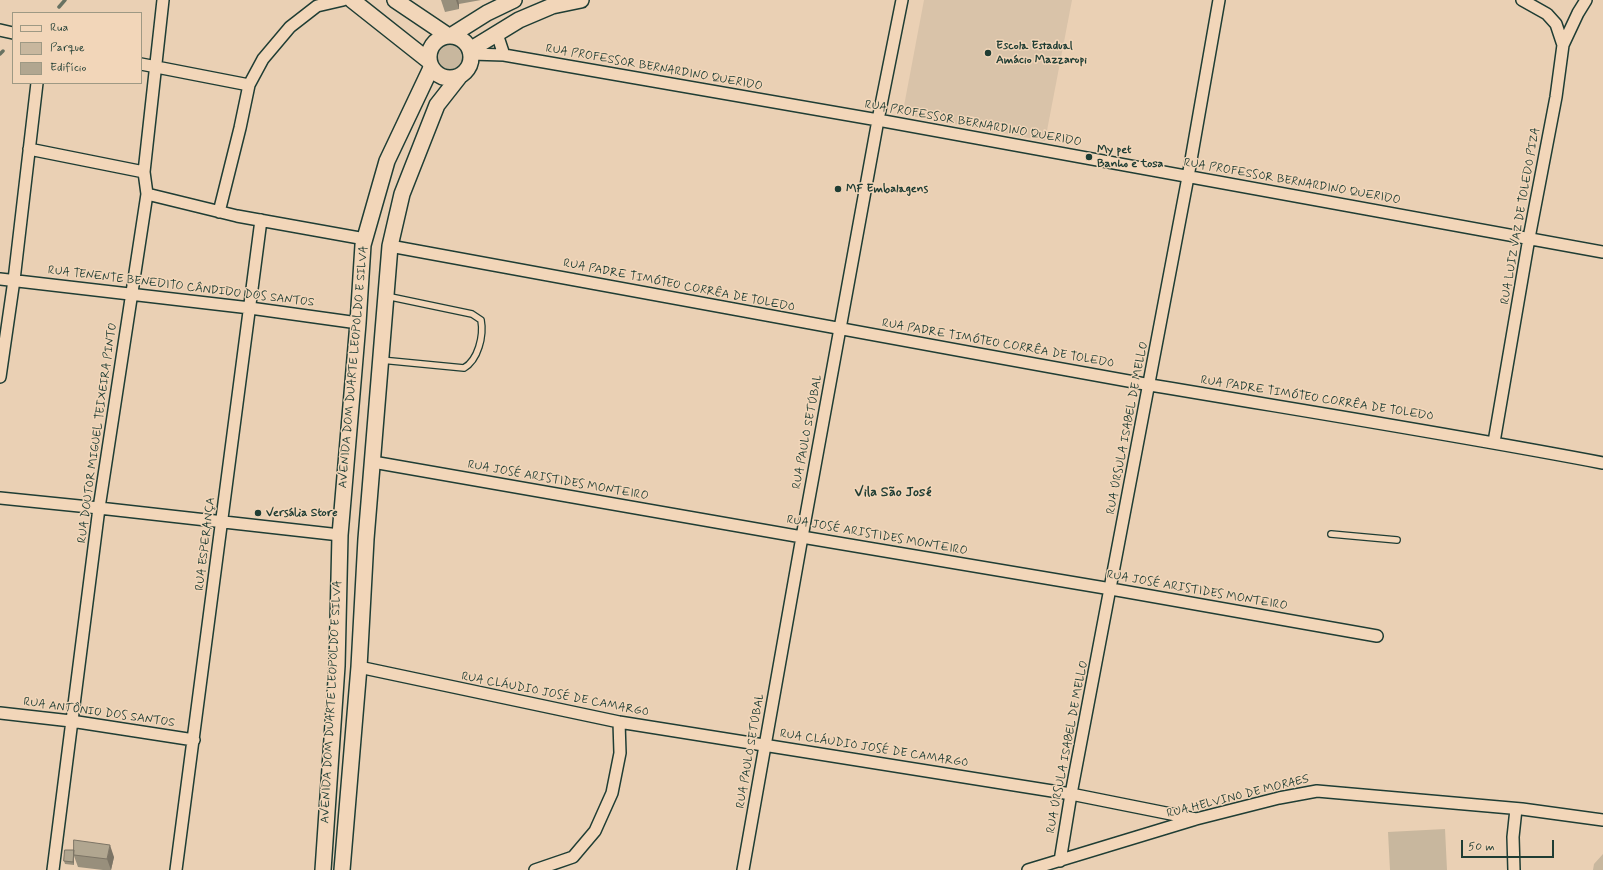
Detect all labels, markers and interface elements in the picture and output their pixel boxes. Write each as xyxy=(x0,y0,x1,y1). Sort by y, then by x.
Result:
legend xyxy=(12,12,142,84)
text: Rua xyxy=(50,20,68,36)
place label: Escola Estadual Amácio Mazzaropi xyxy=(996,39,1087,67)
text: Parque xyxy=(50,40,85,56)
street label: RUA PROFESSOR BERNARDINO QUERIDO xyxy=(544,42,764,94)
marker: Escola Estadual Amácio Mazzaropi xyxy=(983,48,993,58)
text: Edifício xyxy=(50,60,86,76)
street label: RUA PROFESSOR BERNARDINO QUERIDO xyxy=(863,98,1083,150)
street label: RUA LUIZ VAZ DE TOLEDO PIZA xyxy=(1498,126,1544,306)
place label: My pet Banho e tosa xyxy=(1097,143,1163,171)
marker: My pet Banho e tosa xyxy=(1084,152,1094,162)
street label: RUA PROFESSOR BERNARDINO QUERIDO xyxy=(1182,156,1402,208)
place label: MF Embalagens xyxy=(846,182,928,196)
marker: MF Embalagens xyxy=(833,184,843,194)
street label: AVENIDA DOM DUARTE LEOPOLDO E SILVA xyxy=(336,245,372,489)
street label: RUA PADRE TIMÓTEO CORRÊA DE TOLEDO xyxy=(562,256,796,316)
street label: RUA TENENTE BENEDITO CÂNDIDO DOS SANTOS xyxy=(47,263,315,311)
street label: RUA PADRE TIMÓTEO CORRÊA DE TOLEDO xyxy=(881,316,1115,372)
street label: RUA DOUTOR MIGUEL TEIXEIRA PINTO xyxy=(75,322,121,544)
street label: RUA ÚRSULA ISABEL DE MELLO xyxy=(1104,340,1152,516)
street label: RUA PADRE TIMÓTEO CORRÊA DE TOLEDO xyxy=(1200,373,1434,425)
street label: RUA PAULO SETÚBAL xyxy=(790,374,826,490)
street label: RUA JOSÉ ARISTIDES MONTEIRO xyxy=(466,458,650,504)
district label: Vila São José xyxy=(855,485,931,501)
street label: RUA ESPERANÇA xyxy=(193,496,219,592)
place label: Versália Store xyxy=(266,506,338,520)
marker: Versália Store xyxy=(253,508,263,518)
street label: RUA JOSÉ ARISTIDES MONTEIRO xyxy=(785,513,969,559)
street label: RUA JOSÉ ARISTIDES MONTEIRO xyxy=(1105,568,1289,614)
street label: AVENIDA DOM DUARTE LEOPOLDO E SILVA xyxy=(318,580,346,824)
street label: RUA ÚRSULA ISABEL DE MELLO xyxy=(1044,659,1092,835)
street label: RUA CLÁUDIO JOSÉ DE CAMARGO xyxy=(460,670,650,720)
street label: RUA PAULO SETÚBAL xyxy=(734,693,768,809)
street label: RUA ANTÔNIO DOS SANTOS xyxy=(22,695,176,731)
street label: RUA CLÁUDIO JOSÉ DE CAMARGO xyxy=(779,727,969,771)
street label: RUA HELVINO DE MORAES xyxy=(1165,772,1311,822)
scale bar xyxy=(1463,832,1556,858)
text: 50 m xyxy=(1468,839,1495,855)

